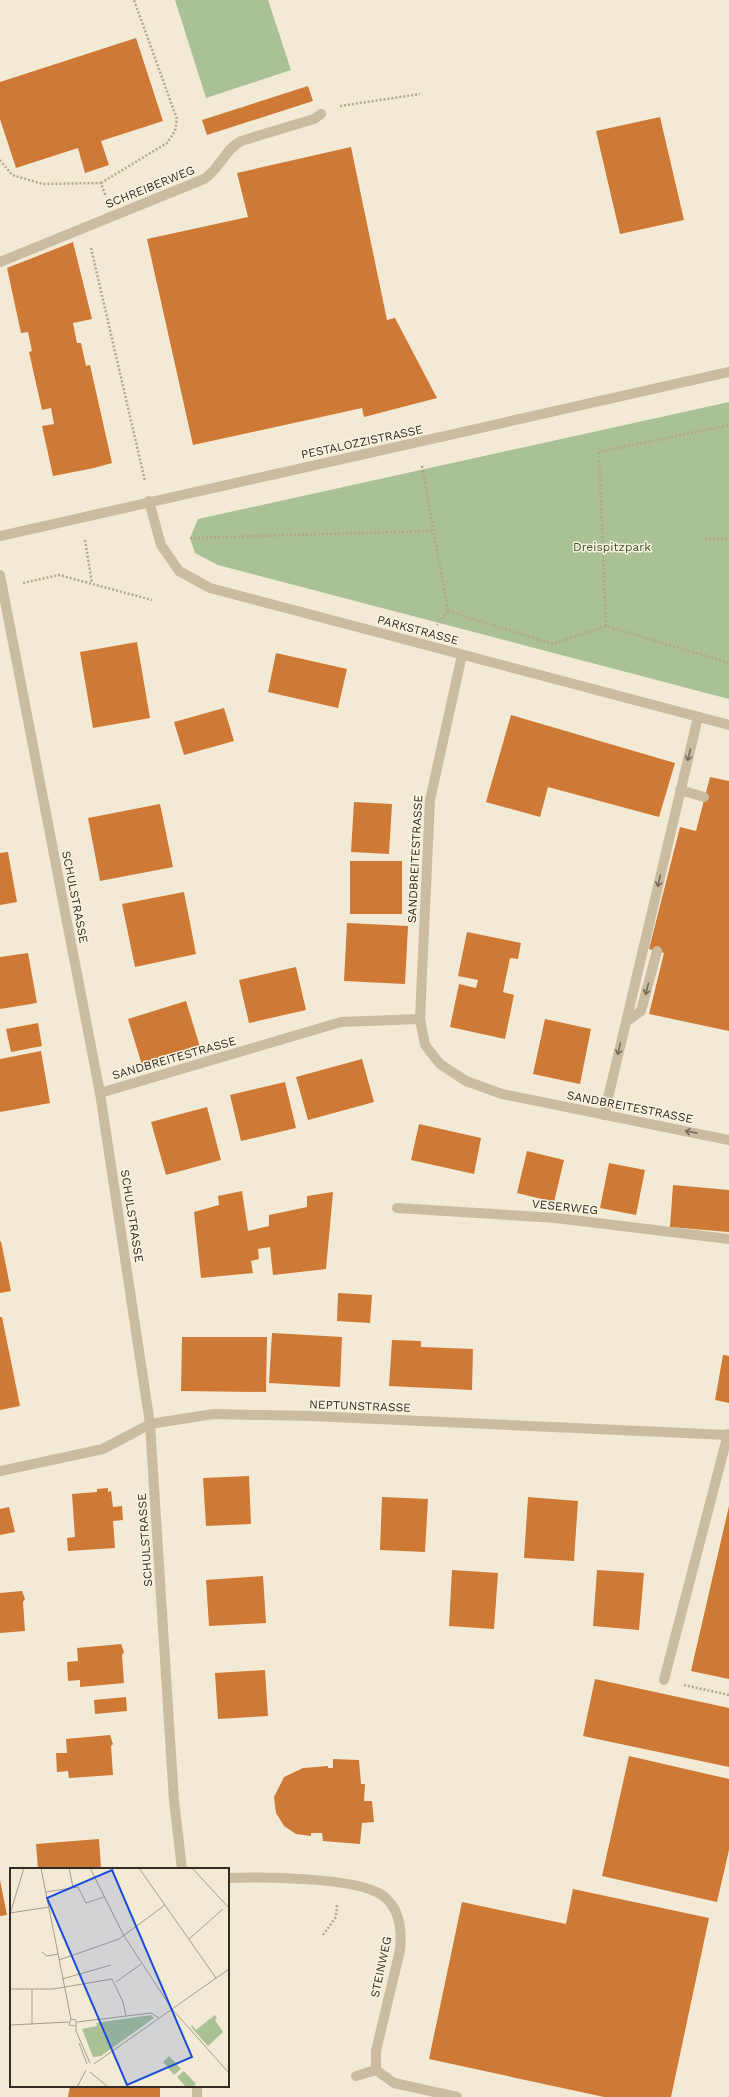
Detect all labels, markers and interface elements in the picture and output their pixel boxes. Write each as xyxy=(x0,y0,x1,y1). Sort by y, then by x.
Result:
street label: SCHREIBERWEG xyxy=(103,163,197,211)
street label: PESTALOZZISTRASSE xyxy=(300,422,425,462)
park label: Dreispitzpark xyxy=(573,540,651,554)
street label: PARKSTRASSE xyxy=(376,612,461,648)
one-way arrow xyxy=(685,748,692,761)
street label: SANDBREITESTRASSE xyxy=(405,794,425,923)
street label: SCHULSTRASSE xyxy=(59,850,91,945)
one-way arrow xyxy=(655,875,662,888)
one-way arrow xyxy=(642,982,650,995)
street label: SANDBREITESTRASSE xyxy=(110,1033,238,1082)
one-way arrow xyxy=(615,1042,623,1055)
street label: SANDBREITESTRASSE xyxy=(566,1088,695,1126)
one-way arrow xyxy=(685,1128,698,1136)
street label: SCHULSTRASSE xyxy=(118,1169,146,1264)
street label: VESERWEG xyxy=(531,1197,599,1217)
street label: NEPTUNSTRASSE xyxy=(309,1397,411,1415)
street label: SCHULSTRASSE xyxy=(135,1492,155,1587)
inset map xyxy=(10,1868,229,2087)
street label: STEINWEG xyxy=(368,1935,394,1999)

